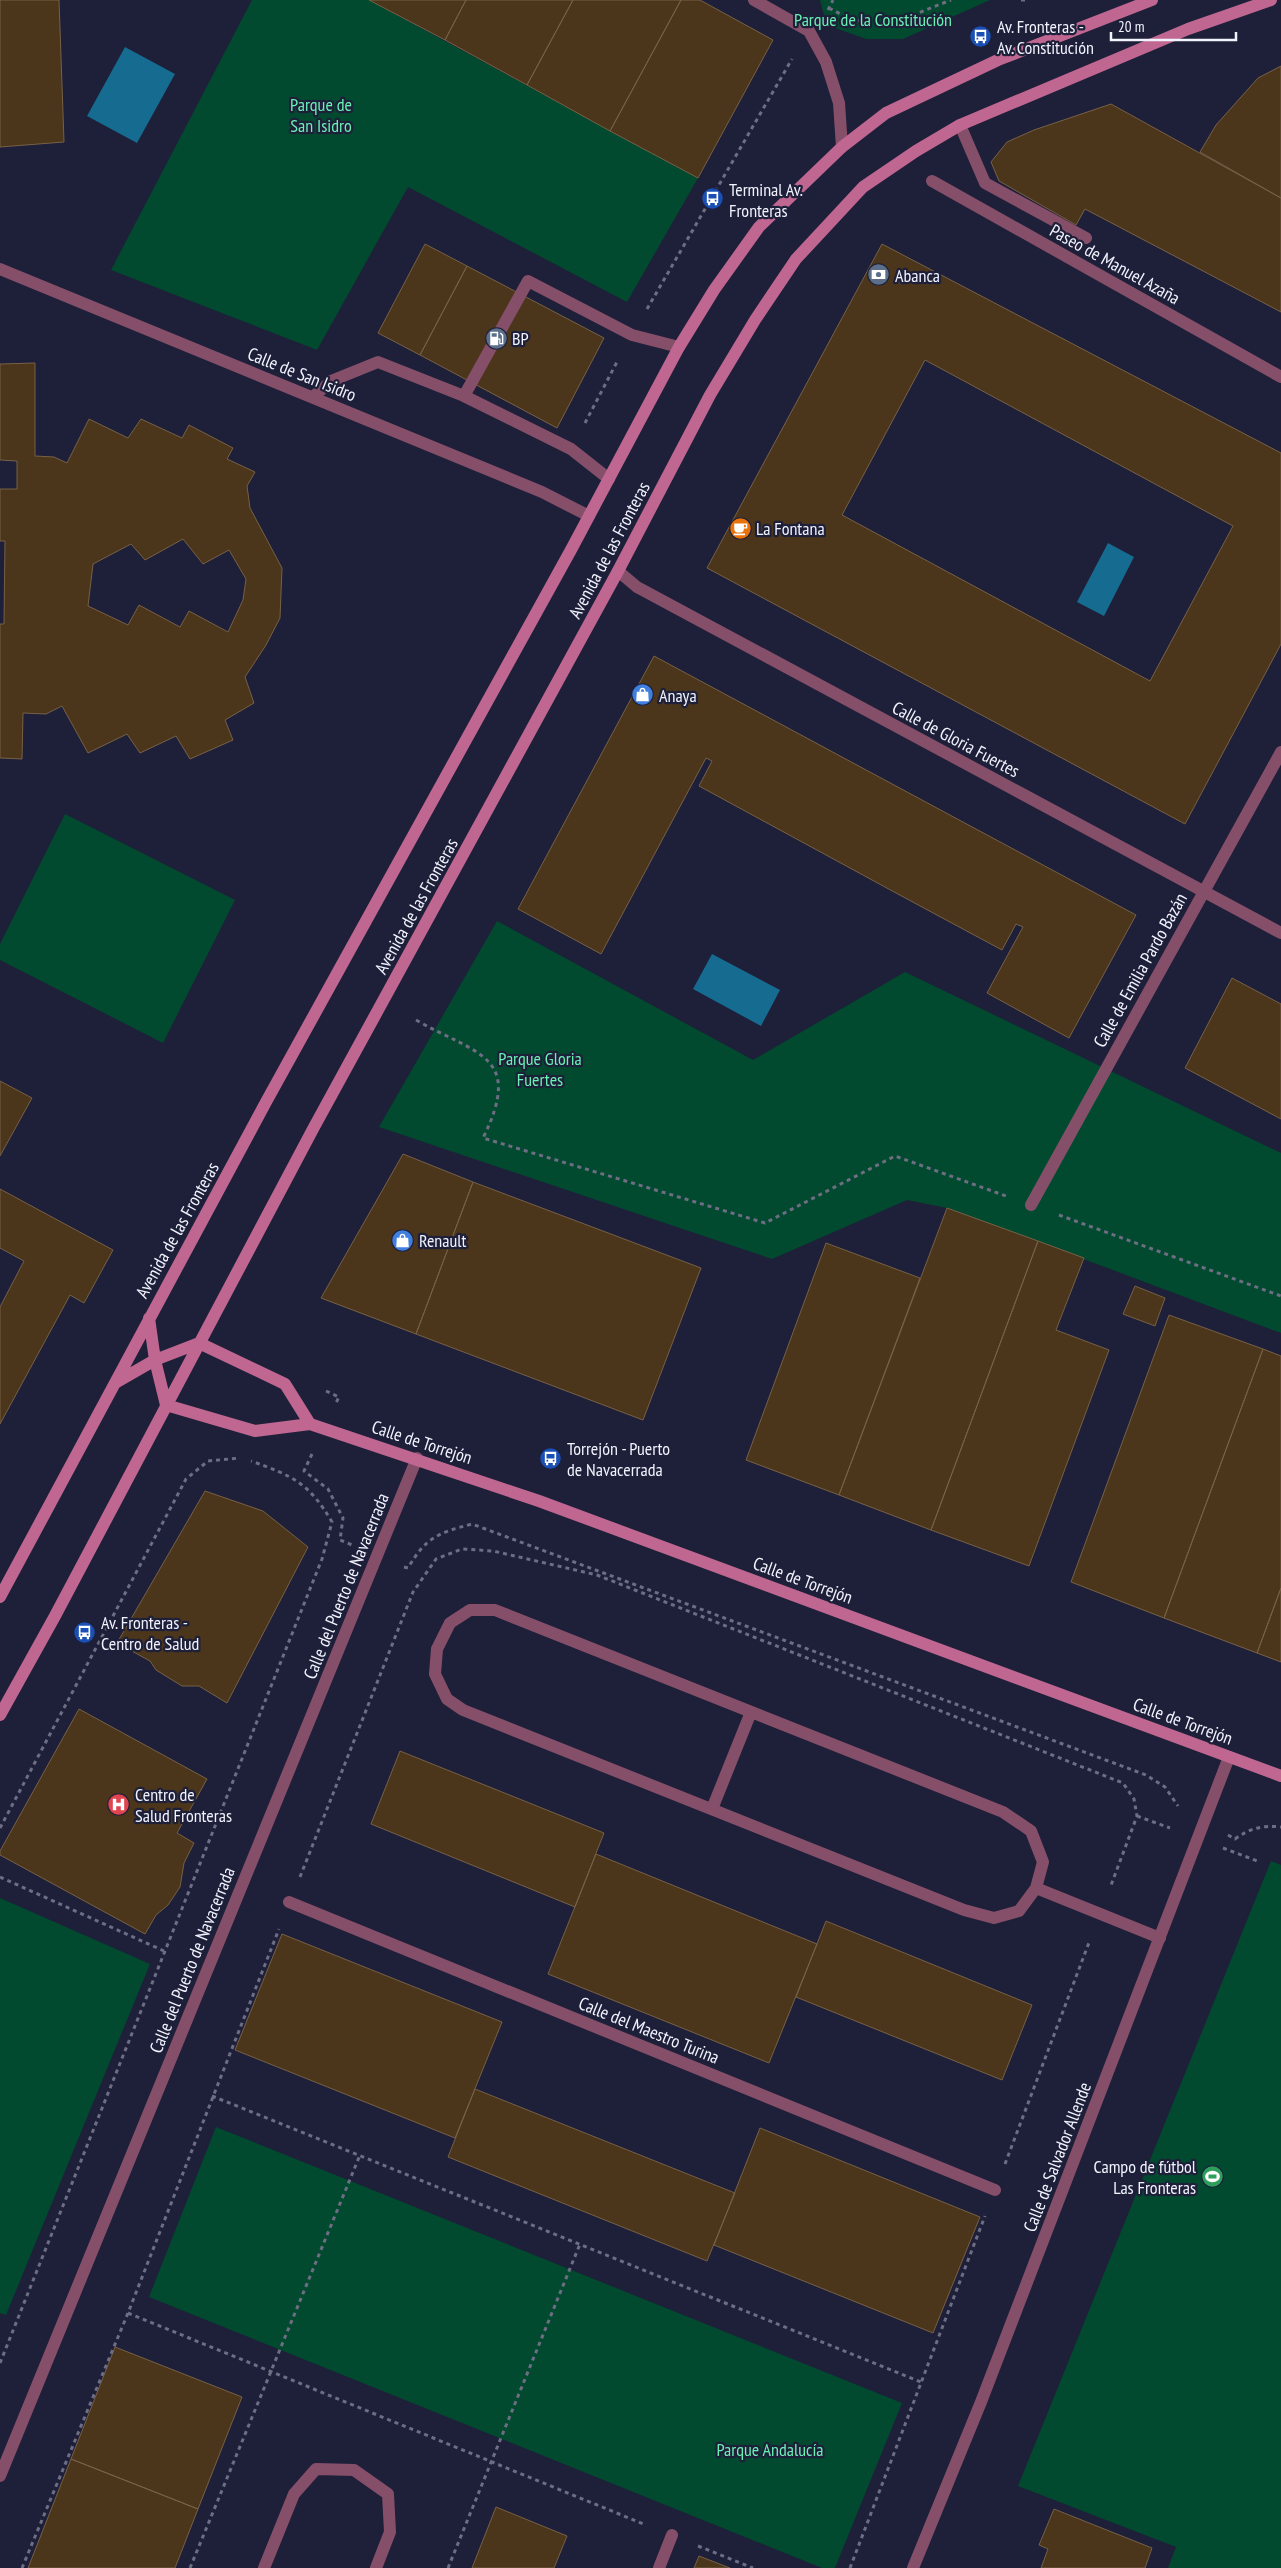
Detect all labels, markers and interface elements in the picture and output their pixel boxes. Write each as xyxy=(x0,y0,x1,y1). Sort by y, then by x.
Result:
park label: Parque de la Constitución xyxy=(794,8,952,31)
scale bar xyxy=(1111,10,1236,42)
place label: Av. Fronteras - Av. Constitución xyxy=(997,15,1094,59)
text: 20 m xyxy=(1118,17,1144,36)
bus stop icon: Av. Fronteras - Av. Constitución xyxy=(969,24,993,48)
park label: Parque de San Isidro xyxy=(290,93,352,137)
place label: Terminal Av. Fronteras xyxy=(729,178,803,222)
bus stop icon: Terminal Av. Fronteras xyxy=(701,187,725,211)
street label: Paseo de Manuel Azaña xyxy=(1046,219,1184,309)
bank icon: Abanca xyxy=(867,263,891,287)
place label: Abanca xyxy=(895,264,940,287)
fuel station icon: BP xyxy=(484,326,508,350)
place label: BP xyxy=(512,327,529,350)
street label: Calle de San Isidro xyxy=(244,342,360,406)
street label: Avenida de las Fronteras xyxy=(563,478,655,622)
cafe icon: La Fontana xyxy=(728,516,752,540)
place label: La Fontana xyxy=(756,517,825,540)
shop icon: Anaya xyxy=(631,683,655,707)
place label: Anaya xyxy=(659,684,697,707)
street label: Calle de Gloria Fuertes xyxy=(888,696,1024,782)
street label: Avenida de las Fronteras xyxy=(369,834,463,978)
street label: Calle de Emilia Pardo Bazán xyxy=(1088,889,1192,1051)
park label: Parque Gloria Fuertes xyxy=(498,1047,582,1091)
street label: Avenida de las Fronteras xyxy=(130,1158,224,1302)
shop icon: Renault xyxy=(391,1228,415,1252)
place label: Renault xyxy=(419,1229,466,1252)
street label: Calle de Torrejón xyxy=(369,1415,475,1469)
place label: Torrejón - Puerto de Navacerrada xyxy=(567,1437,670,1481)
bus stop icon: Torrejón - Puerto de Navacerrada xyxy=(539,1446,563,1470)
street label: Calle del Puerto de Navacerrada xyxy=(298,1490,394,1682)
street label: Calle de Torrejón xyxy=(750,1551,856,1609)
place label: Av. Fronteras - Centro de Salud xyxy=(101,1611,199,1655)
bus stop icon: Av. Fronteras - Centro de Salud xyxy=(73,1620,97,1644)
street label: Calle de Torrejón xyxy=(1130,1692,1236,1750)
place label: Centro de Salud Fronteras xyxy=(135,1783,232,1827)
hospital icon: Centro de Salud Fronteras xyxy=(107,1792,131,1816)
street label: Calle del Puerto de Navacerrada xyxy=(144,1864,240,2056)
street label: Calle del Maestro Turina xyxy=(575,1991,723,2069)
street label: Calle de Salvador Allende xyxy=(1018,2079,1096,2235)
place label: Campo de fútbol Las Fronteras xyxy=(1093,2155,1197,2199)
sports icon: Campo de fútbol Las Fronteras xyxy=(1200,2164,1224,2188)
park label: Parque Andalucía xyxy=(716,2438,824,2461)

